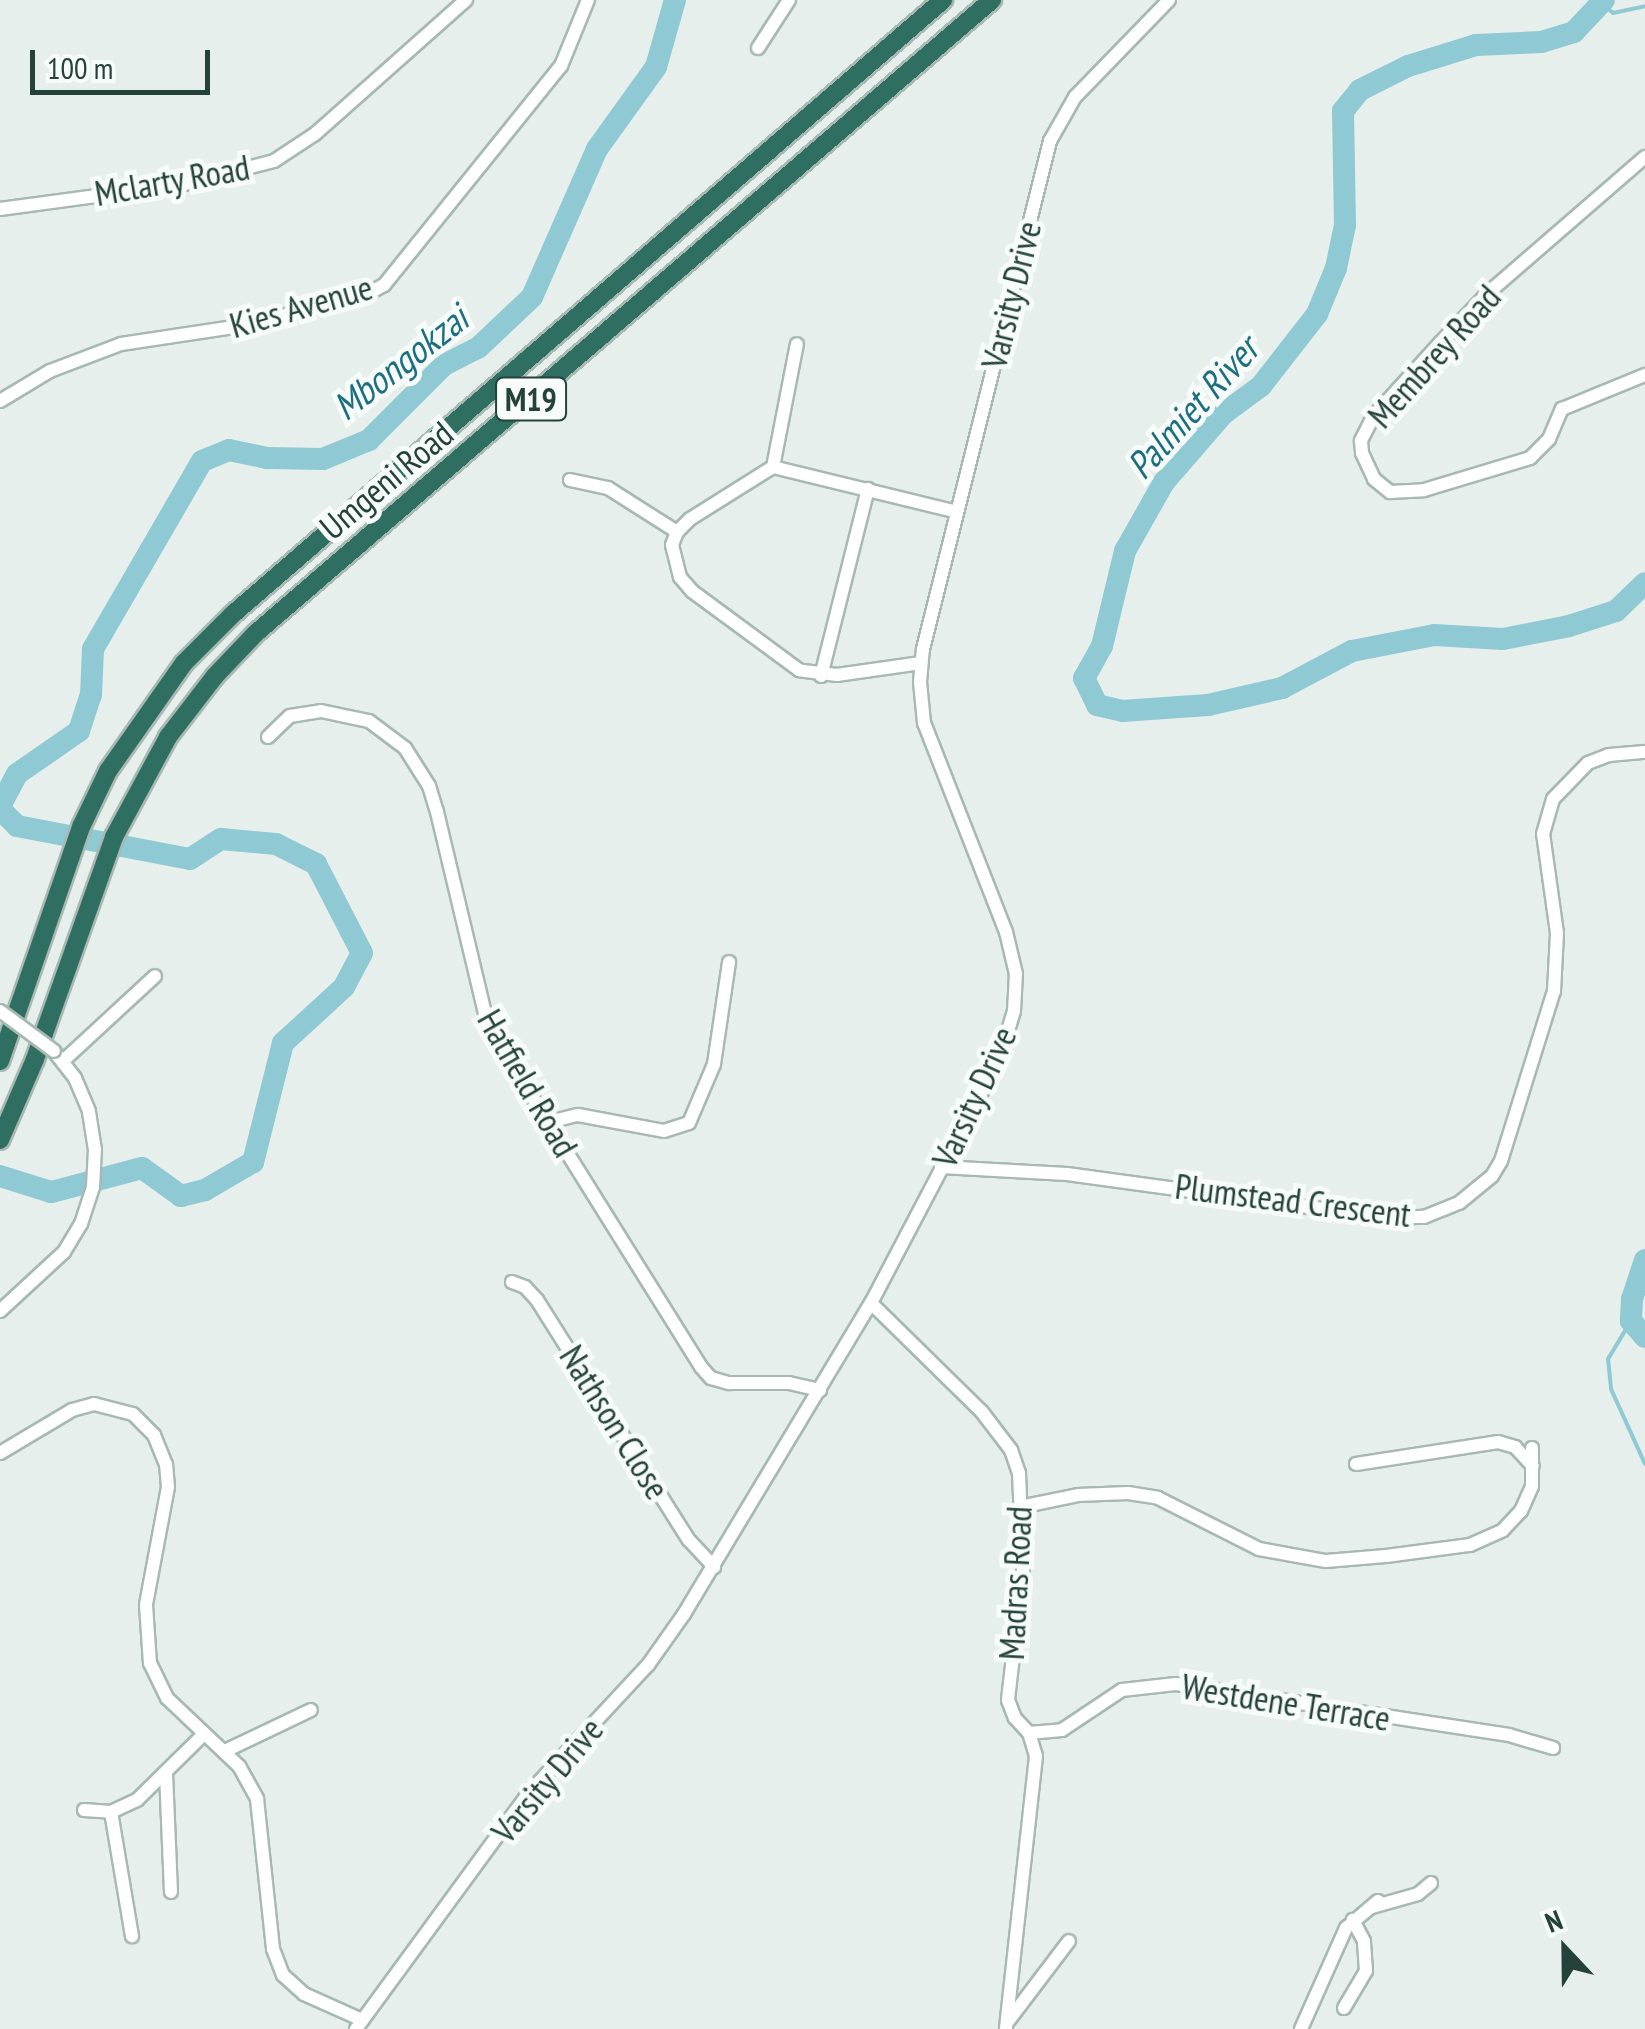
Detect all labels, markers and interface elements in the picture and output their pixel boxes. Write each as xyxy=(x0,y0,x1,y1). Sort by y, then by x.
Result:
scale bar xyxy=(35,30,215,92)
text: 100 m xyxy=(47,48,113,87)
street label: Mclarty Road xyxy=(91,146,253,214)
street label: Varsity Drive xyxy=(972,216,1050,374)
street label: Kies Avenue xyxy=(225,266,377,346)
street label: Membrey Road xyxy=(1359,276,1509,436)
water label: Mbongokzai xyxy=(324,295,476,429)
water label: Palmiet River xyxy=(1117,327,1267,487)
road number: M19 xyxy=(494,372,568,426)
street label: Umgeni Road xyxy=(311,412,461,548)
street label: Hatfield Road xyxy=(469,1002,587,1164)
street label: Varsity Drive xyxy=(923,1020,1025,1174)
street label: Plumstead Crescent xyxy=(1173,1165,1413,1235)
street label: Nathson Close xyxy=(551,1337,679,1507)
street label: Madras Road xyxy=(990,1505,1040,1661)
street label: Westdene Terrace xyxy=(1179,1665,1393,1739)
street label: Varsity Drive xyxy=(482,1709,612,1851)
north arrow xyxy=(1515,1899,1615,1999)
text: N xyxy=(1540,1901,1568,1941)

